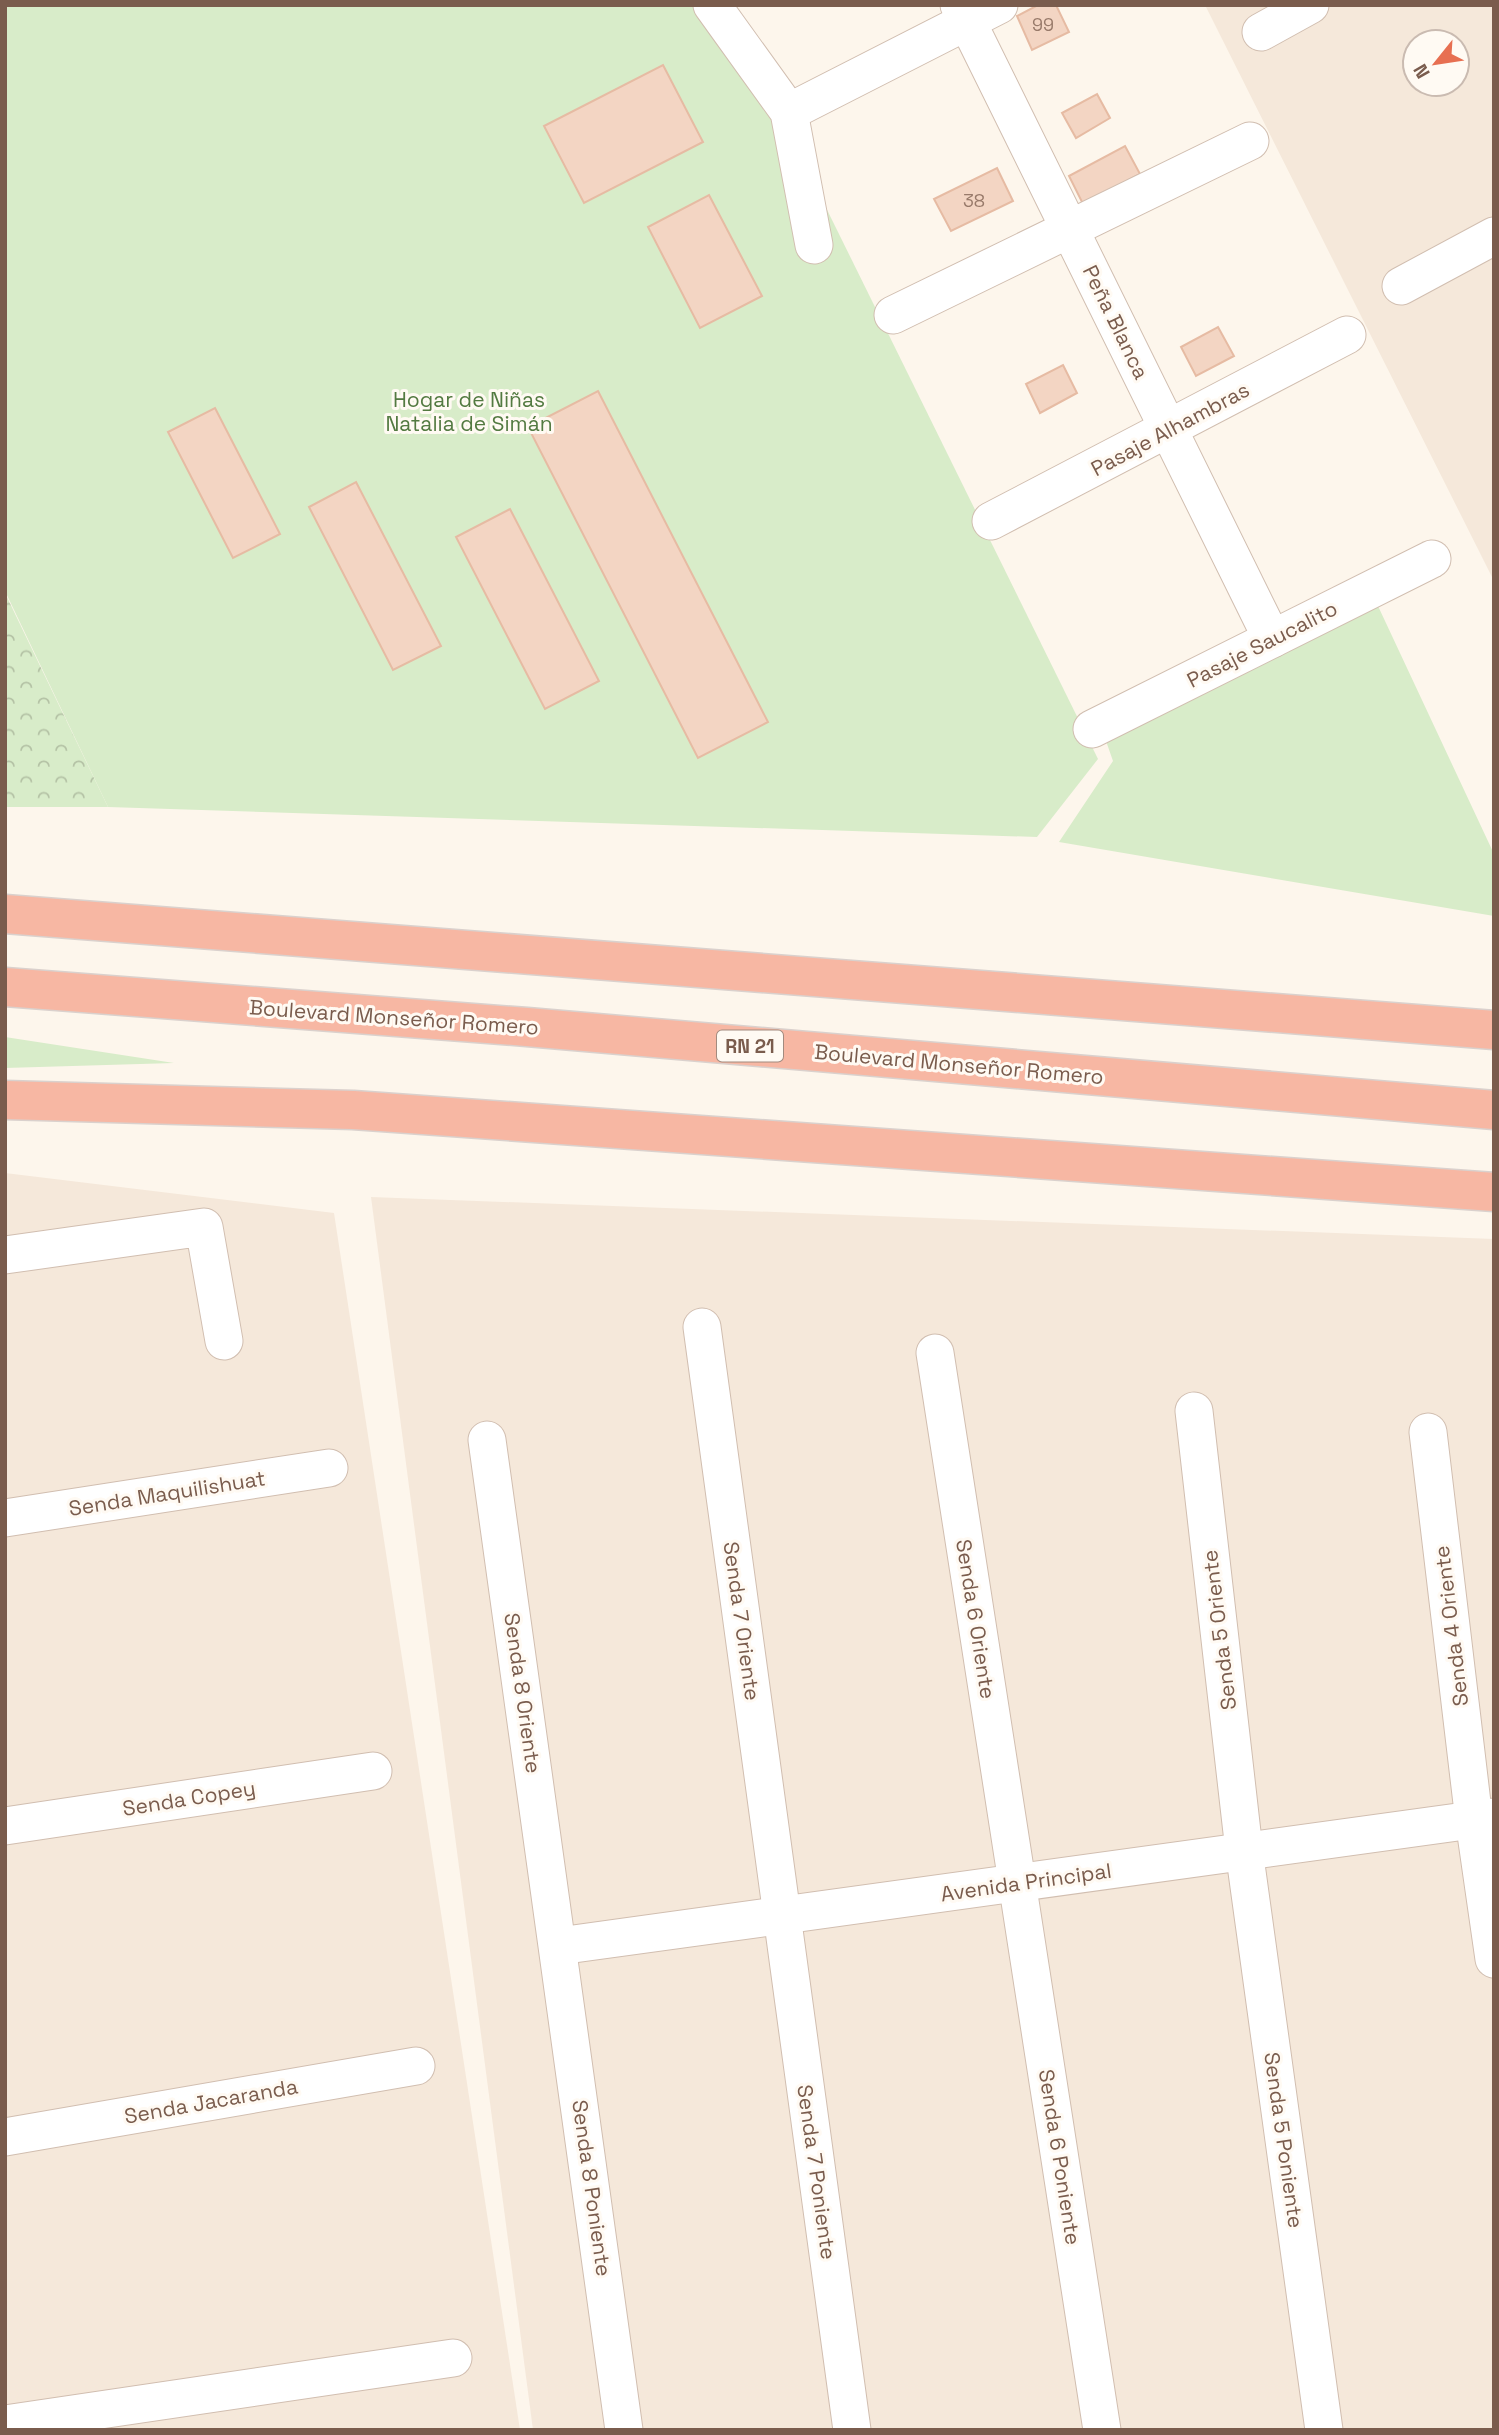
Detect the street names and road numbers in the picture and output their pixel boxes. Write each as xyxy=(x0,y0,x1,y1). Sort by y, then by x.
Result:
street label: Peña Blanca xyxy=(1077,261,1155,383)
street label: Pasaje Alhambras xyxy=(1086,376,1254,482)
street label: Pasaje Saucalito xyxy=(1182,594,1342,694)
street label: Boulevard Monseñor Romero xyxy=(248,993,540,1041)
road number: RN 21 xyxy=(717,1030,783,1062)
street label: Boulevard Monseñor Romero xyxy=(813,1038,1105,1090)
street label: Senda Maquilishuat xyxy=(67,1464,267,1522)
street label: Senda 6 Oriente xyxy=(950,1537,1002,1701)
street label: Senda 7 Oriente xyxy=(717,1540,767,1702)
street label: Senda 4 Oriente xyxy=(1428,1544,1474,1708)
street label: Senda 5 Oriente xyxy=(1196,1548,1242,1712)
street label: Senda 8 Oriente xyxy=(498,1611,548,1775)
street label: Senda Copey xyxy=(120,1774,258,1822)
street label: Avenida Principal xyxy=(939,1857,1113,1907)
street label: Senda 5 Poniente xyxy=(1258,2050,1310,2230)
street label: Senda 6 Poniente xyxy=(1033,2067,1087,2247)
street label: Senda Jacaranda xyxy=(122,2072,300,2130)
street label: Senda 7 Poniente xyxy=(791,2083,843,2261)
street label: Senda 8 Poniente xyxy=(566,2098,618,2278)

